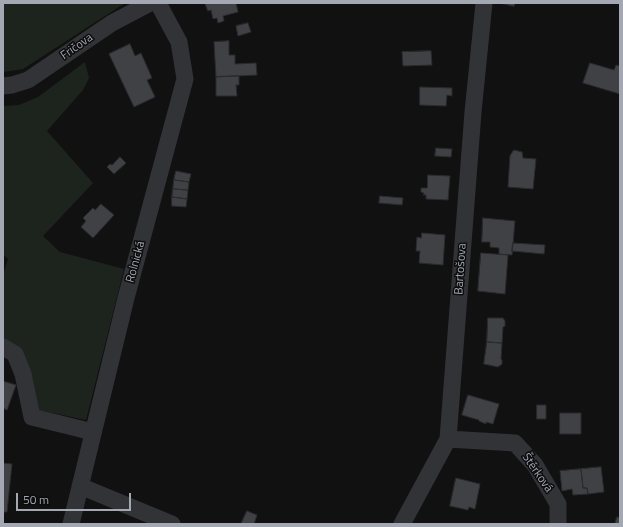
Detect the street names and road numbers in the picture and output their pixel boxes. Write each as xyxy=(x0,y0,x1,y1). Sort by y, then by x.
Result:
street label: Fričova xyxy=(58,31,96,63)
street label: Rolnická xyxy=(124,240,148,284)
street label: Bartošova xyxy=(452,243,470,295)
street label: Štěrková xyxy=(518,451,556,495)

